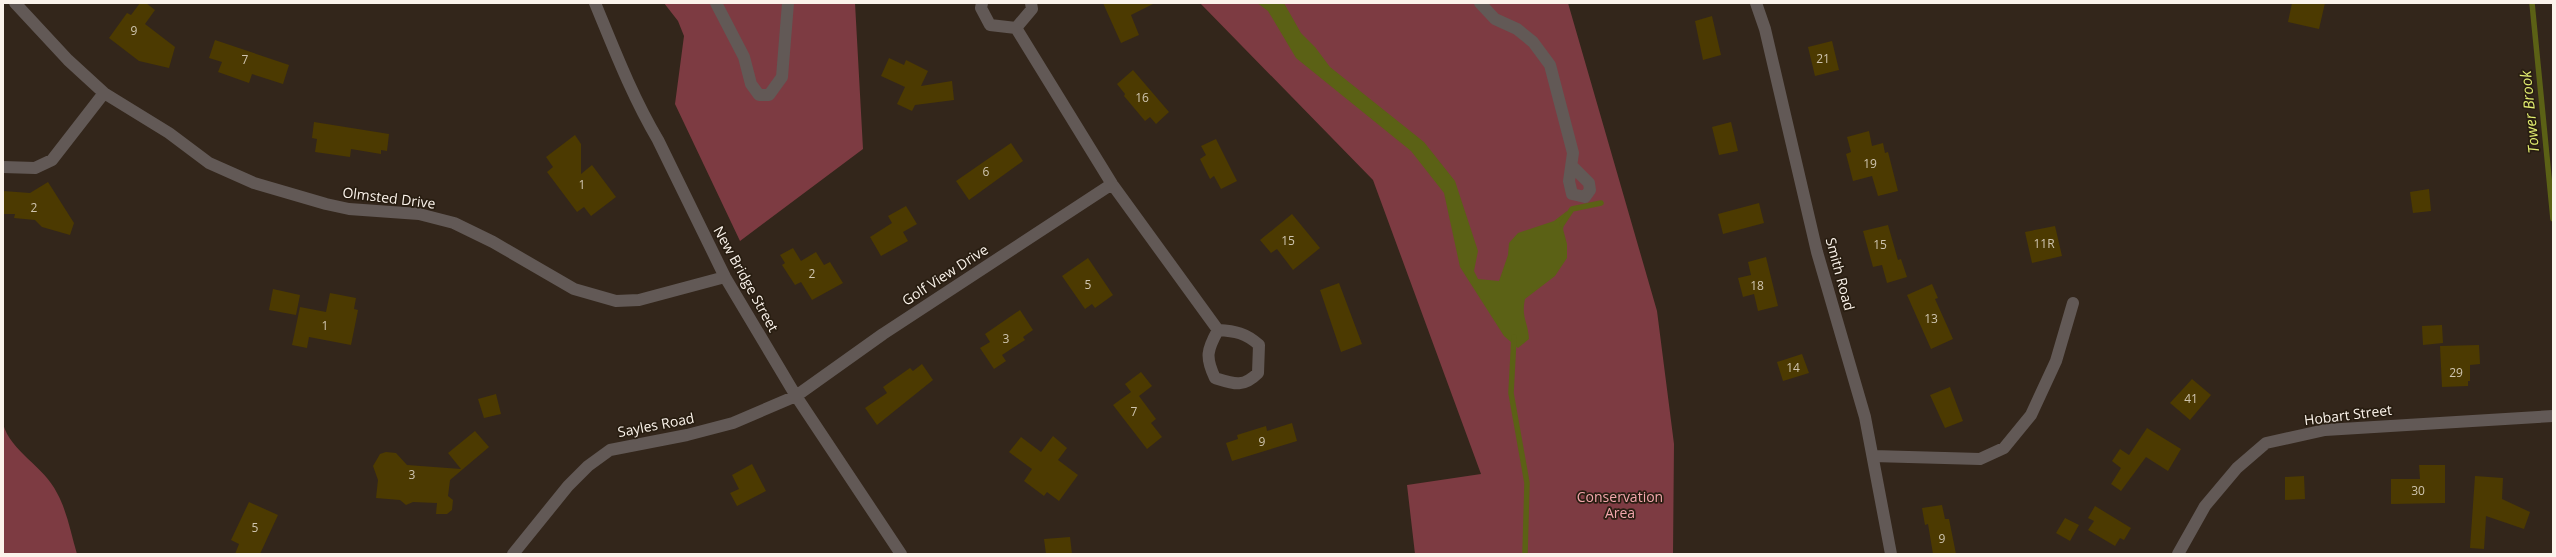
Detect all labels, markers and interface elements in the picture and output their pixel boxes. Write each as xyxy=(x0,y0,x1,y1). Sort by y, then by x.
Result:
house number: 9 xyxy=(131,22,138,39)
house number: 21 xyxy=(1816,50,1830,67)
house number: 7 xyxy=(242,51,249,68)
water label: Tower Brook xyxy=(2515,69,2543,154)
house number: 16 xyxy=(1135,89,1149,106)
house number: 19 xyxy=(1863,155,1877,172)
house number: 6 xyxy=(983,163,990,180)
house number: 1 xyxy=(579,176,585,193)
street label: Olmsted Drive xyxy=(342,182,437,213)
house number: 2 xyxy=(31,199,38,216)
street label: New Bridge Street xyxy=(710,223,783,335)
house number: 15 xyxy=(1281,232,1295,249)
street label: Smith Road xyxy=(1822,235,1859,312)
house number: 11R xyxy=(2033,235,2055,252)
house number: 15 xyxy=(1873,236,1887,253)
street label: Golf View Drive xyxy=(898,240,992,310)
house number: 2 xyxy=(809,265,816,282)
house number: 5 xyxy=(1085,276,1092,293)
house number: 18 xyxy=(1750,277,1764,294)
house number: 13 xyxy=(1924,310,1938,327)
house number: 1 xyxy=(322,317,328,334)
house number: 3 xyxy=(1003,330,1010,347)
house number: 14 xyxy=(1786,359,1800,376)
house number: 29 xyxy=(2449,364,2463,381)
house number: 41 xyxy=(2184,390,2198,407)
street label: Hobart Street xyxy=(2303,400,2393,429)
house number: 7 xyxy=(1131,403,1138,420)
street label: Sayles Road xyxy=(616,408,696,441)
house number: 9 xyxy=(1259,433,1266,450)
house number: 3 xyxy=(409,466,416,483)
house number: 30 xyxy=(2411,482,2425,499)
park label: Conservation Area xyxy=(1577,487,1663,522)
house number: 5 xyxy=(252,519,259,536)
house number: 9 xyxy=(1939,530,1946,547)

